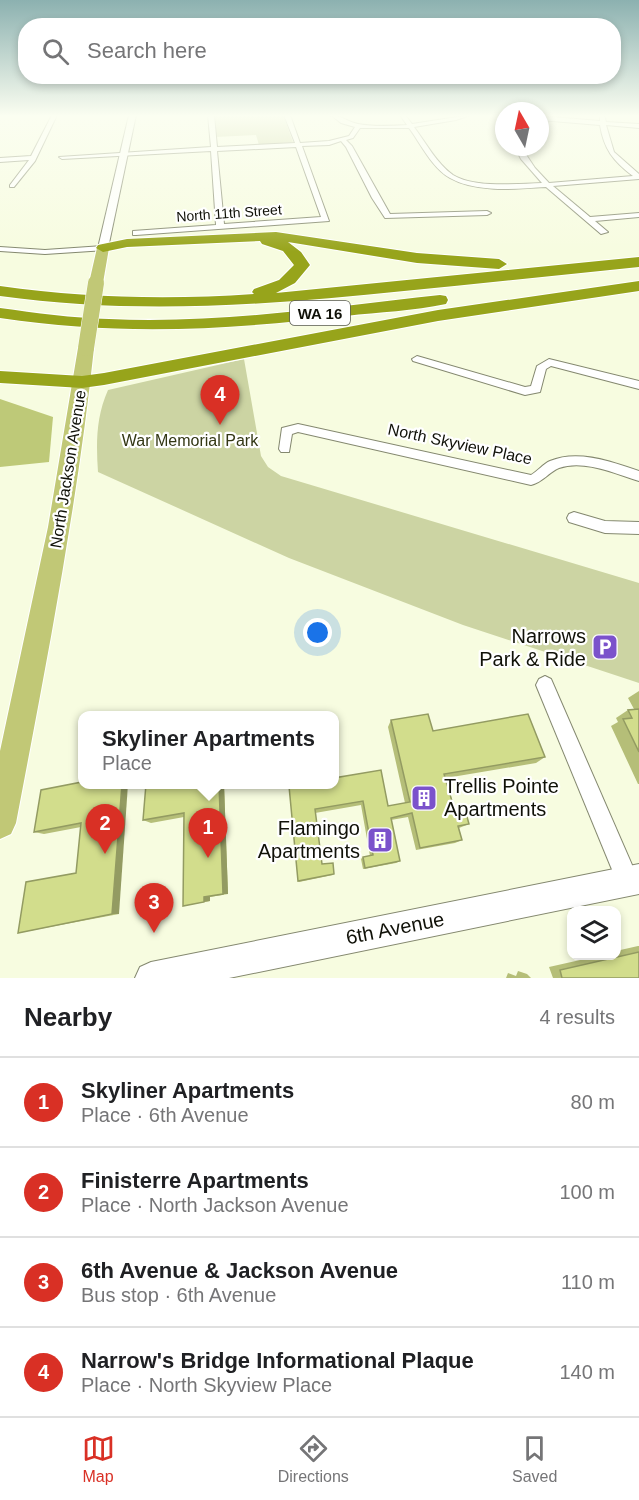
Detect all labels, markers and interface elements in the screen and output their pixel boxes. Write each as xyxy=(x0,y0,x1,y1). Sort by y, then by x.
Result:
search box xyxy=(18,18,621,84)
icon: search xyxy=(39,35,72,68)
text: Search here xyxy=(87,38,207,63)
north arrow xyxy=(495,102,549,156)
street label: North 11th Street xyxy=(176,201,282,225)
road number: WA 16 xyxy=(290,301,350,325)
pin: 4 xyxy=(200,376,240,425)
street label: North Jackson Avenue xyxy=(47,389,89,549)
street label: North Skyview Place xyxy=(386,420,534,468)
park label: War Memorial Park xyxy=(122,432,259,449)
your location xyxy=(303,618,332,647)
place label: Narrows Park & Ride xyxy=(479,625,586,670)
parking icon: Narrows Park & Ride xyxy=(590,632,620,662)
popup xyxy=(78,711,339,789)
text: Skyliner Apartments xyxy=(102,726,315,751)
text: Place xyxy=(102,752,152,774)
place label: Trellis Pointe Apartments xyxy=(444,775,559,820)
building icon: Trellis Pointe Apartments xyxy=(409,783,439,813)
pin: 2 xyxy=(86,804,124,854)
pin: 1 xyxy=(188,808,228,858)
place label: Flamingo Apartments xyxy=(258,817,360,862)
building icon: Flamingo Apartments xyxy=(365,825,395,855)
pin: 3 xyxy=(134,884,174,933)
map controls xyxy=(567,906,621,960)
button: layers xyxy=(567,906,621,960)
street label: 6th Avenue xyxy=(344,908,446,948)
text: Nearby xyxy=(24,1002,112,1032)
text: 4 results xyxy=(539,1006,615,1028)
text: Skyliner Apartments xyxy=(81,1078,294,1103)
text: 1 xyxy=(38,1091,49,1113)
text: 80 m xyxy=(571,1091,615,1113)
text: Place · 6th Avenue xyxy=(81,1104,249,1126)
text: Finisterre Apartments xyxy=(81,1168,309,1193)
text: 2 xyxy=(38,1181,49,1203)
text: 100 m xyxy=(559,1181,615,1203)
text: Place · North Jackson Avenue xyxy=(81,1194,349,1216)
text: 6th Avenue & Jackson Avenue xyxy=(81,1258,398,1283)
text: 3 xyxy=(38,1271,49,1293)
text: 110 m xyxy=(561,1271,615,1293)
text: Bus stop · 6th Avenue xyxy=(81,1284,276,1306)
text: Narrow's Bridge Informational Plaque xyxy=(81,1348,474,1373)
text: 4 xyxy=(38,1361,49,1383)
text: 140 m xyxy=(559,1361,615,1383)
text: Place · North Skyview Place xyxy=(81,1374,332,1396)
tab: Map xyxy=(82,1432,115,1486)
tab: Directions xyxy=(278,1432,349,1486)
tab: Saved xyxy=(512,1432,557,1486)

